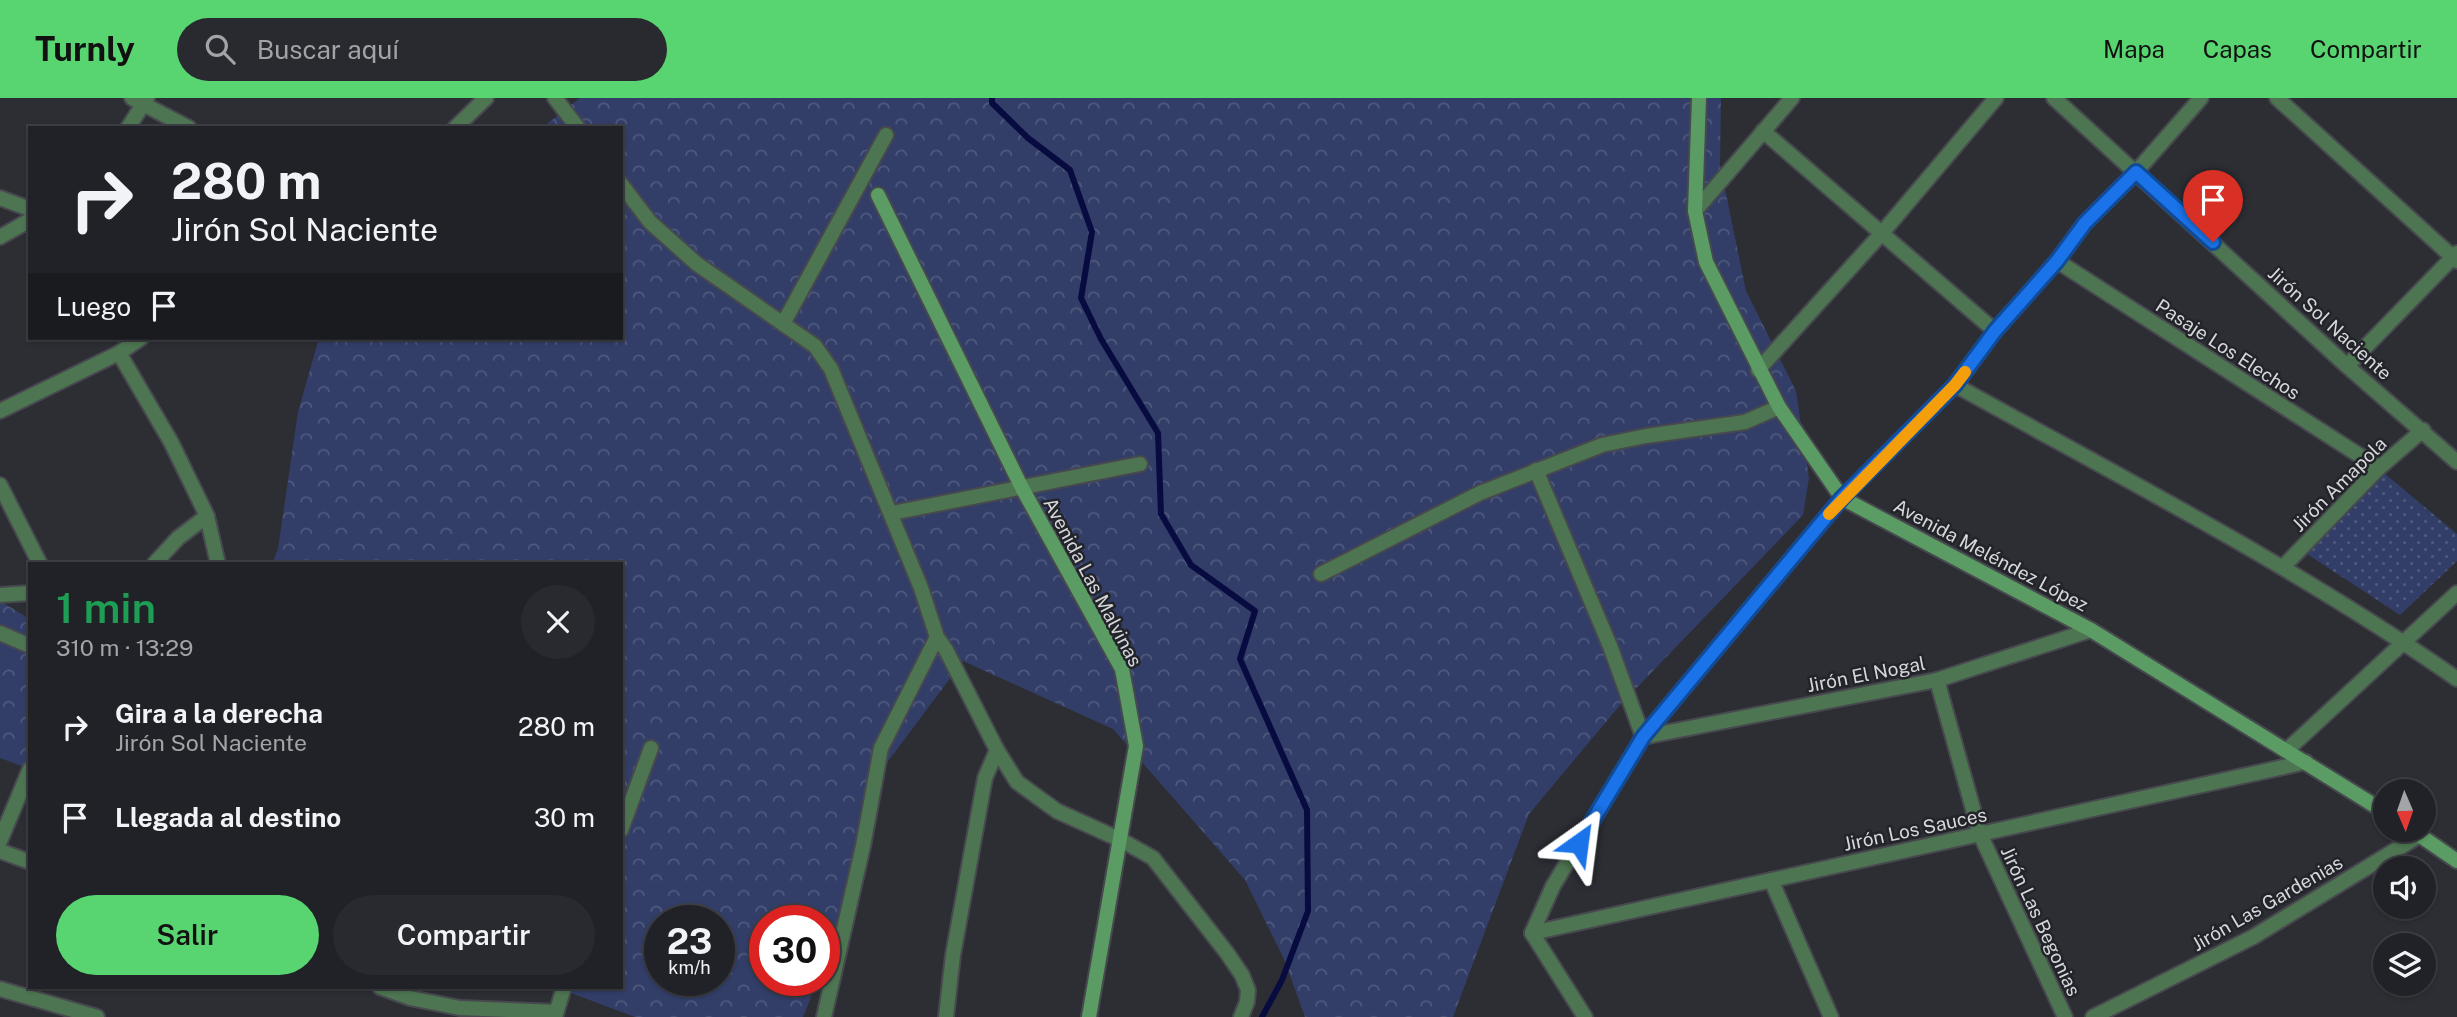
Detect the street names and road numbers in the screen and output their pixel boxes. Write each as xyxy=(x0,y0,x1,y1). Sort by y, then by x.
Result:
street label: Jirón Sol Naciente xyxy=(2264,262,2396,384)
street label: Pasaje Los Elechos xyxy=(2152,294,2304,404)
street label: Jirón Amapola xyxy=(2287,432,2391,536)
street label: Avenida Las Malvinas xyxy=(1039,494,1147,670)
street label: Avenida Meléndez López xyxy=(1890,494,2092,616)
street label: Jirón El Nogal xyxy=(1805,652,1927,696)
street label: Jirón Los Sauces xyxy=(1841,803,1989,855)
street label: Jirón Las Begonias xyxy=(1997,843,2085,999)
street label: Jirón Las Gardenias xyxy=(2188,851,2346,955)

